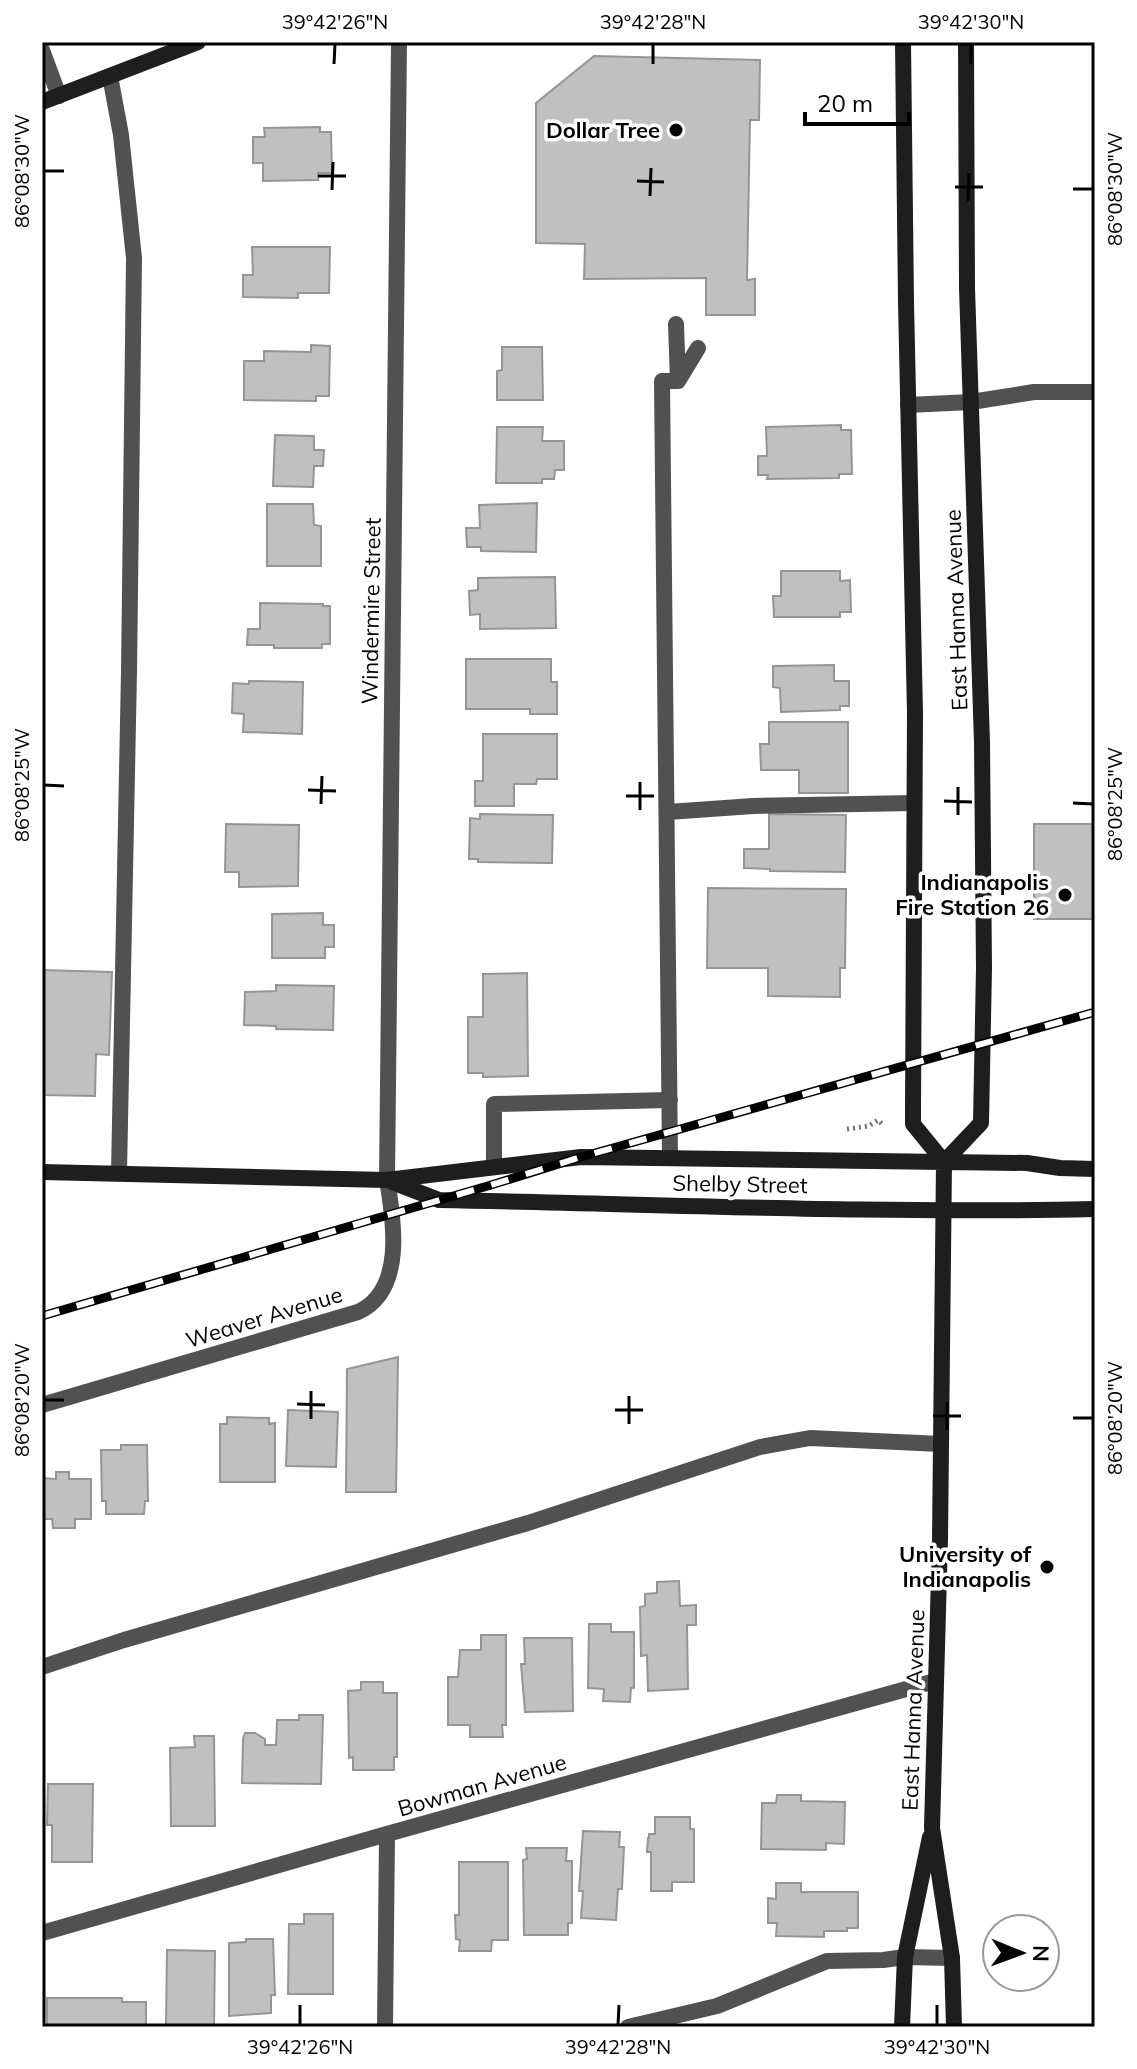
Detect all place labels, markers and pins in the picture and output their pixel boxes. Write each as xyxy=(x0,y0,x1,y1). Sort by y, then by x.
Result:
place label: Dollar Tree xyxy=(546,116,660,144)
marker: Dollar Tree xyxy=(667,121,685,139)
place label: Indianapolis Fire Station 26 xyxy=(895,868,1049,921)
marker: Indianapolis Fire Station 26 xyxy=(1056,886,1074,904)
place label: University of Indianapolis xyxy=(899,1540,1032,1593)
marker: University of Indianapolis xyxy=(1038,1558,1056,1576)

